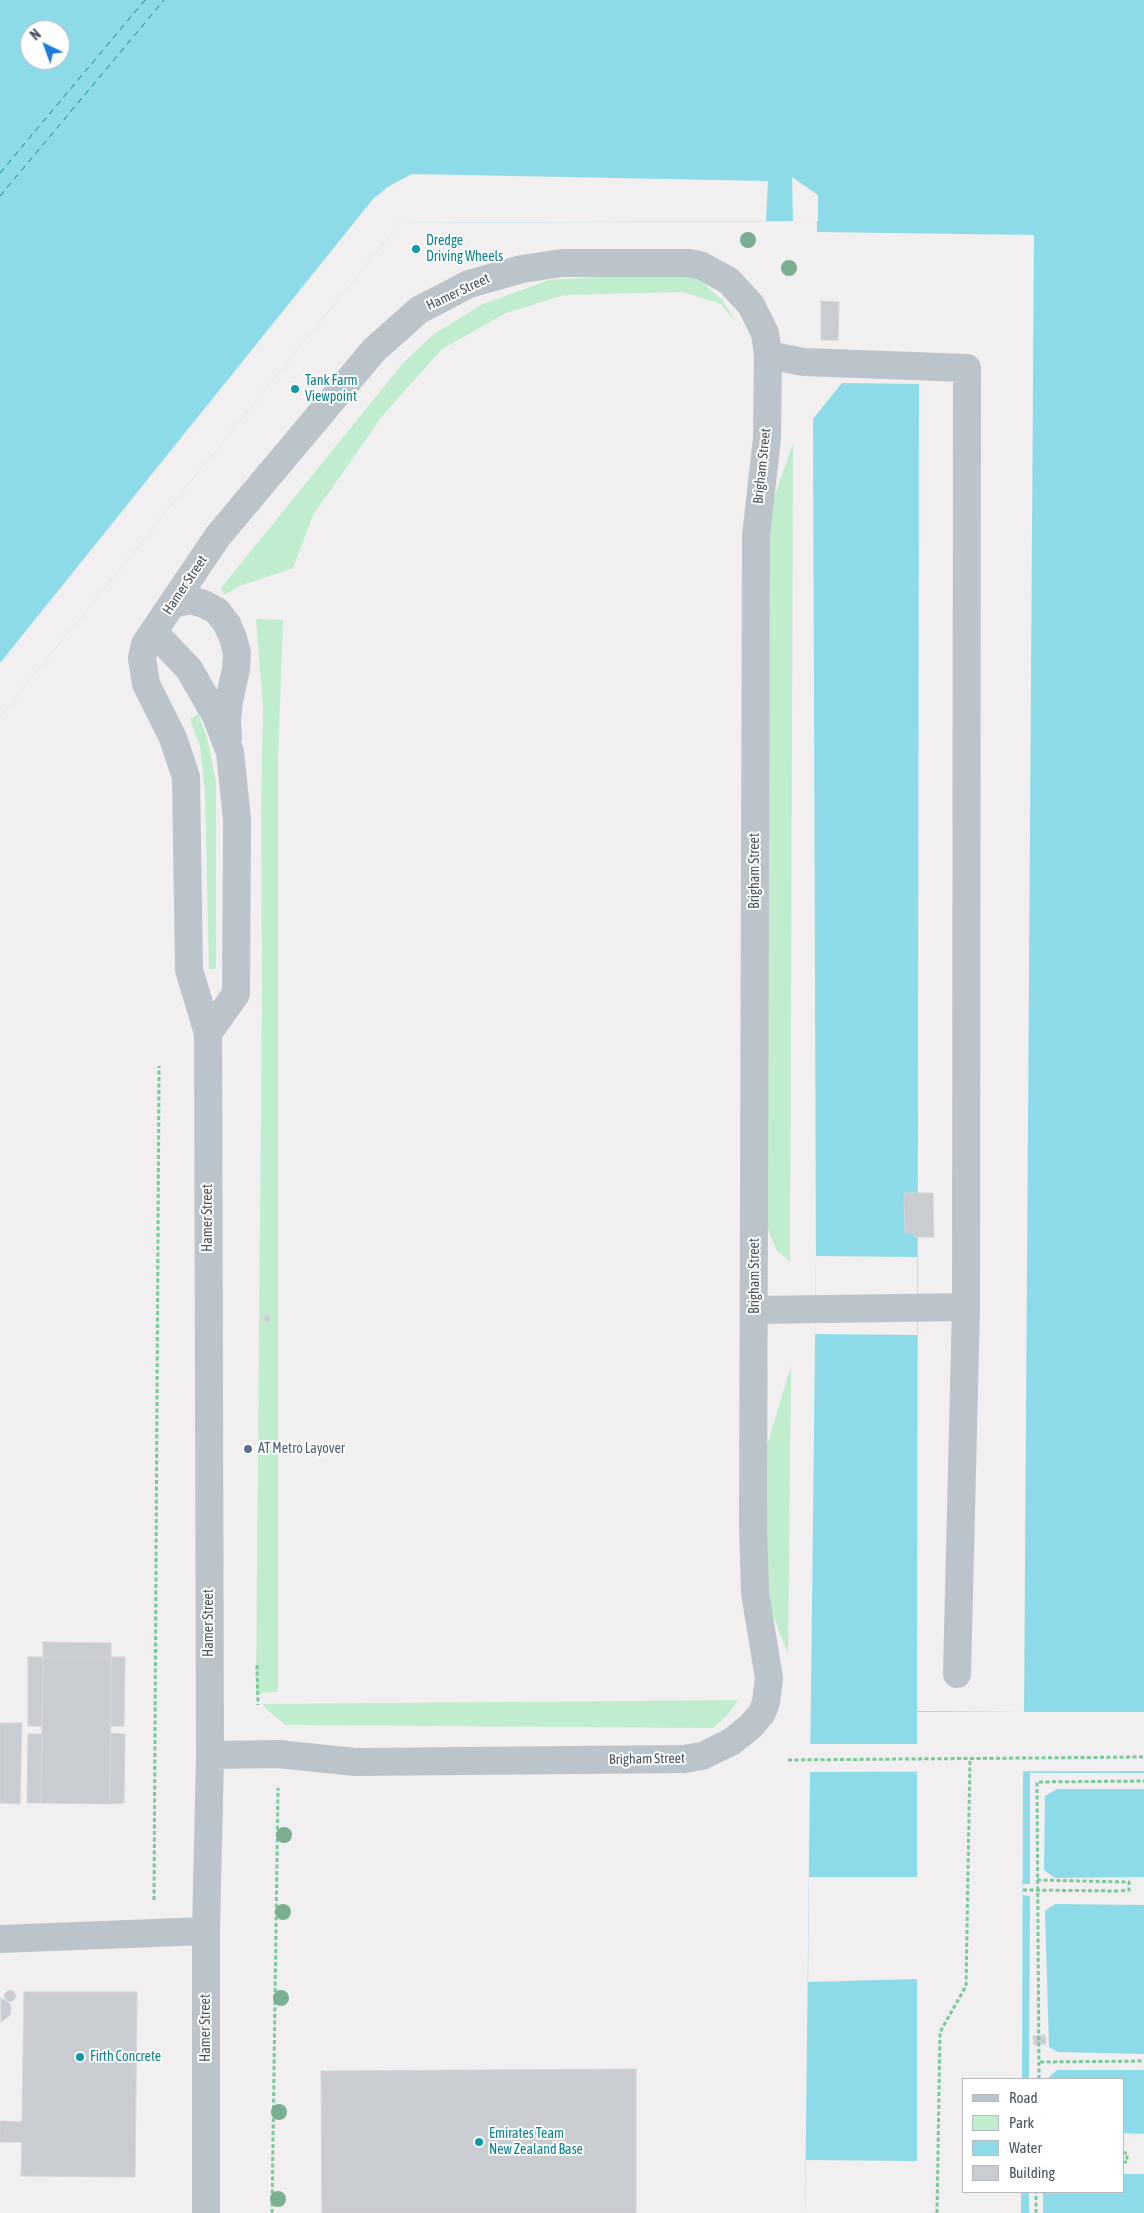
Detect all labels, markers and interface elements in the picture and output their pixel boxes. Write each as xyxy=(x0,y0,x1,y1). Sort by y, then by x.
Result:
north arrow xyxy=(20,20,70,70)
text: N xyxy=(27,26,44,43)
place label: Dredge Driving Wheels xyxy=(426,233,503,266)
marker: Dredge Driving Wheels xyxy=(410,243,422,255)
street label: Hamer Street xyxy=(424,270,492,314)
place label: Tank Farm Viewpoint xyxy=(305,373,358,406)
marker: Tank Farm Viewpoint xyxy=(289,383,301,395)
street label: Brigham Street xyxy=(750,427,774,505)
street label: Hamer Street xyxy=(159,552,211,618)
street label: Brigham Street xyxy=(747,833,763,909)
street label: Hamer Street xyxy=(200,1184,216,1252)
street label: Brigham Street xyxy=(747,1238,763,1314)
place label: AT Metro Layover xyxy=(258,1441,345,1457)
marker: AT Metro Layover xyxy=(242,1443,254,1455)
street label: Hamer Street xyxy=(201,1589,217,1657)
street label: Brigham Street xyxy=(609,1750,685,1768)
street label: Hamer Street xyxy=(198,1994,214,2062)
place label: Firth Concrete xyxy=(90,2049,161,2065)
marker: Firth Concrete xyxy=(74,2051,86,2063)
legend xyxy=(962,2078,1124,2193)
text: Road xyxy=(1009,2089,1038,2106)
text: Park xyxy=(1009,2114,1034,2131)
place label: Emirates Team New Zealand Base xyxy=(489,2126,583,2158)
marker: Emirates Team New Zealand Base xyxy=(473,2136,485,2148)
text: Water xyxy=(1009,2139,1042,2156)
text: Building xyxy=(1009,2164,1055,2181)

